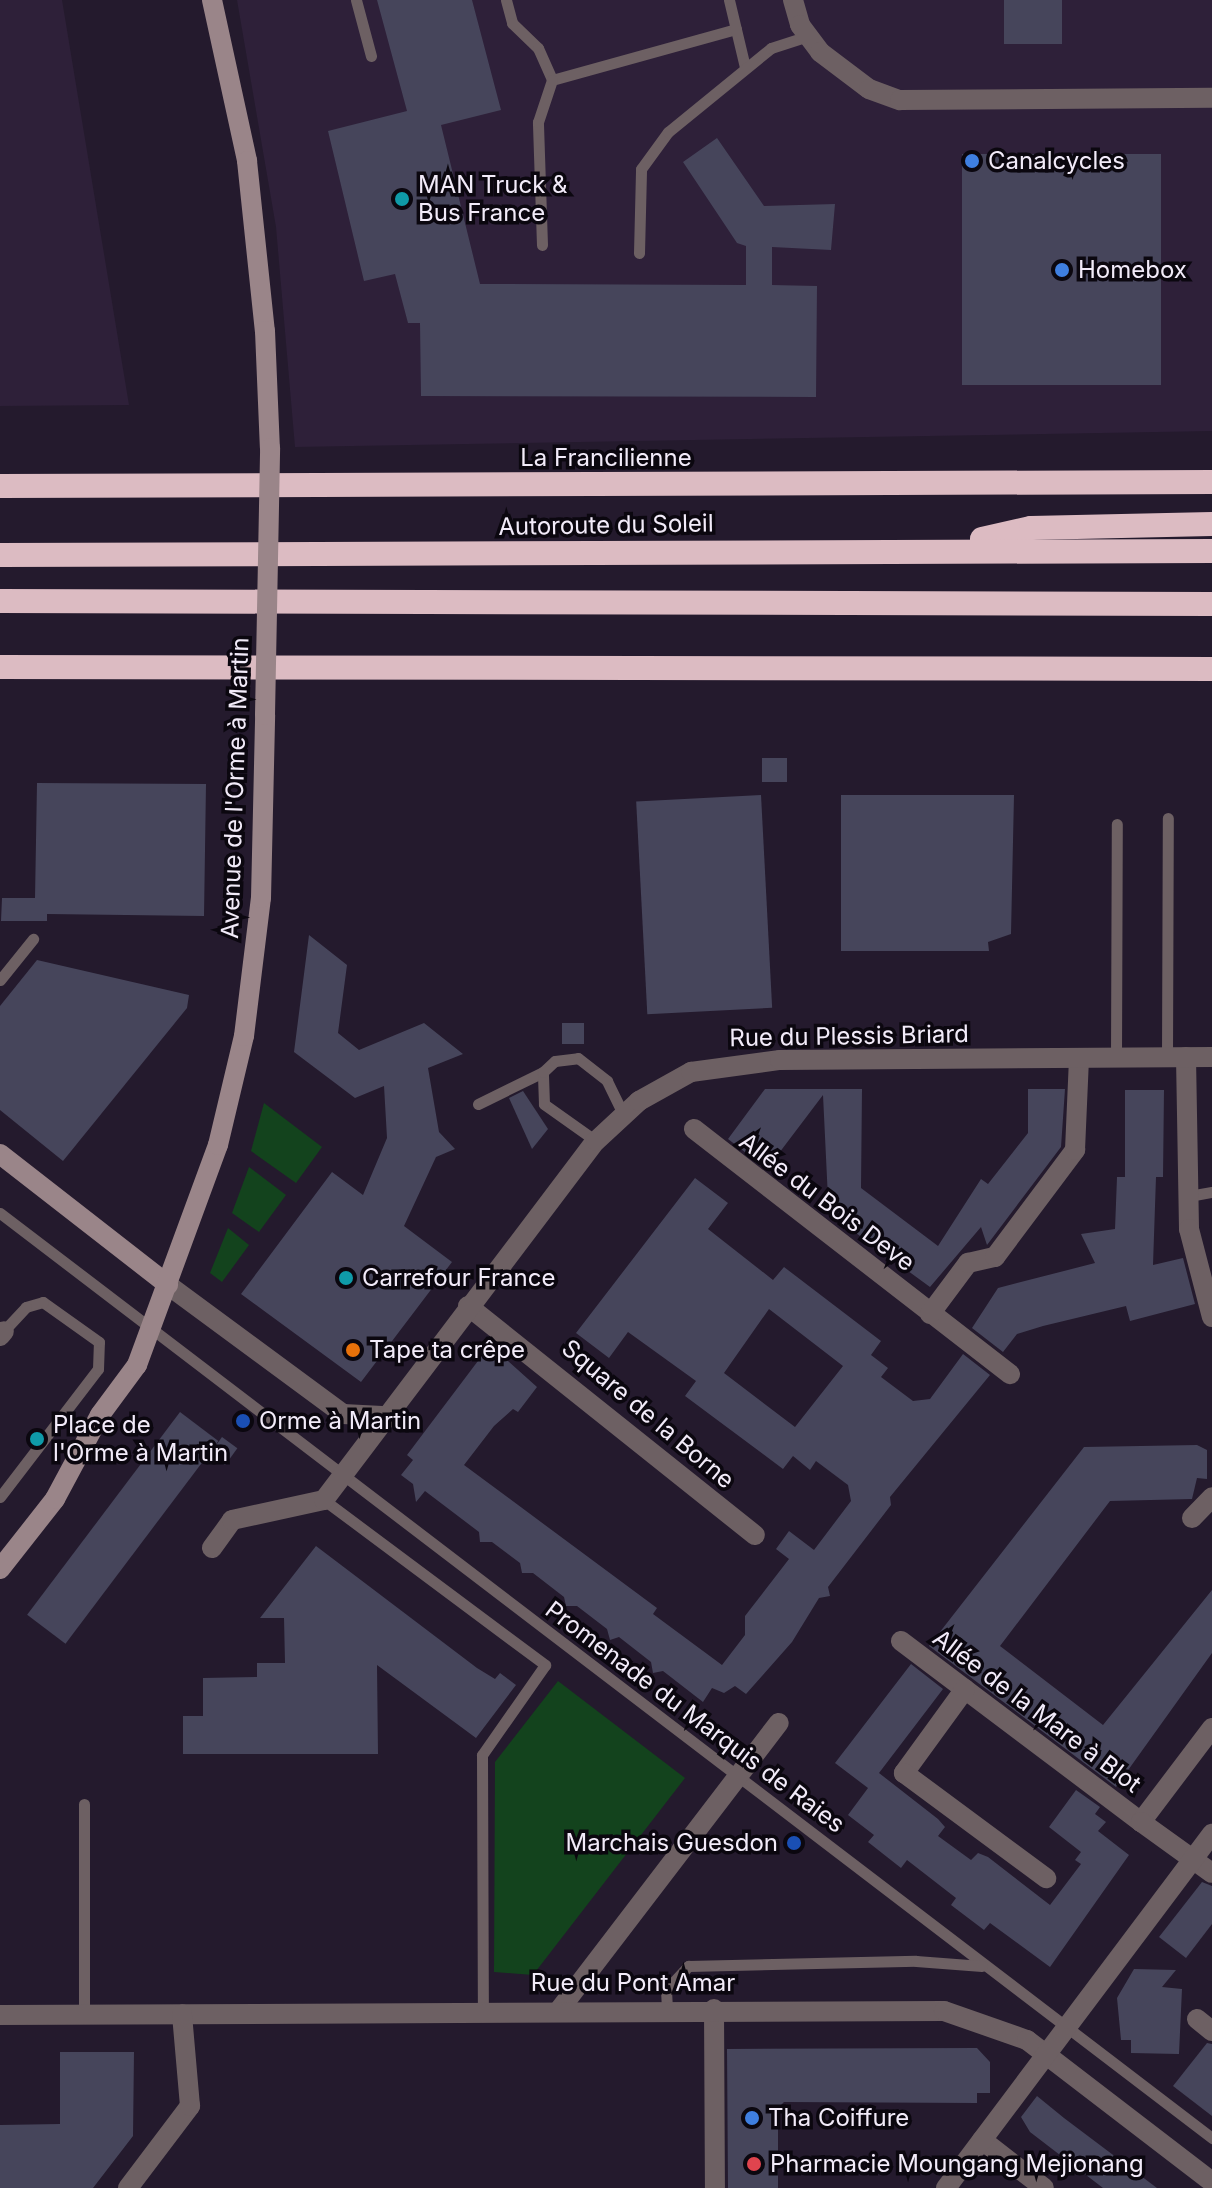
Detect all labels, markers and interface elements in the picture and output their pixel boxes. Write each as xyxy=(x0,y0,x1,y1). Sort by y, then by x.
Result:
place label: Canalcycles xyxy=(988,147,1125,175)
marker: Canalcycles xyxy=(963,152,981,170)
place label: MAN Truck & Bus France xyxy=(418,171,568,227)
marker: MAN Truck & Bus France xyxy=(393,190,411,208)
place label: Homebox xyxy=(1078,256,1187,284)
marker: Homebox xyxy=(1053,261,1071,279)
street label: La Francilienne xyxy=(520,444,692,472)
street label: Autoroute du Soleil xyxy=(498,509,714,541)
street label: Avenue de l'Orme à Martin xyxy=(215,637,255,939)
street label: Rue du Plessis Briard xyxy=(729,1020,969,1052)
street label: Allée du Bois Deve xyxy=(734,1127,920,1277)
place label: Carrefour France xyxy=(362,1264,555,1292)
marker: Carrefour France xyxy=(337,1269,355,1287)
street label: Square de la Borne xyxy=(556,1333,740,1495)
place label: Tape ta crêpe xyxy=(369,1336,525,1364)
marker: Tape ta crêpe xyxy=(344,1341,362,1359)
place label: Orme à Martin xyxy=(259,1407,421,1435)
place label: Place de l'Orme à Martin xyxy=(53,1411,228,1467)
marker: Orme à Martin xyxy=(234,1412,252,1430)
marker: Place de l'Orme à Martin xyxy=(28,1430,46,1448)
street label: Promenade du Marquis de Raies xyxy=(540,1595,850,1839)
street label: Allée de la Mare à Blot xyxy=(927,1623,1147,1799)
place label: Marchais Guesdon xyxy=(566,1829,778,1857)
marker: Marchais Guesdon xyxy=(785,1834,803,1852)
street label: Rue du Pont Amar xyxy=(531,1969,735,1997)
place label: Tha Coiffure xyxy=(768,2104,909,2132)
marker: Tha Coiffure xyxy=(743,2109,761,2127)
place label: Pharmacie Moungang Mejionang xyxy=(770,2150,1144,2178)
marker: Pharmacie Moungang Mejionang xyxy=(745,2155,763,2173)

